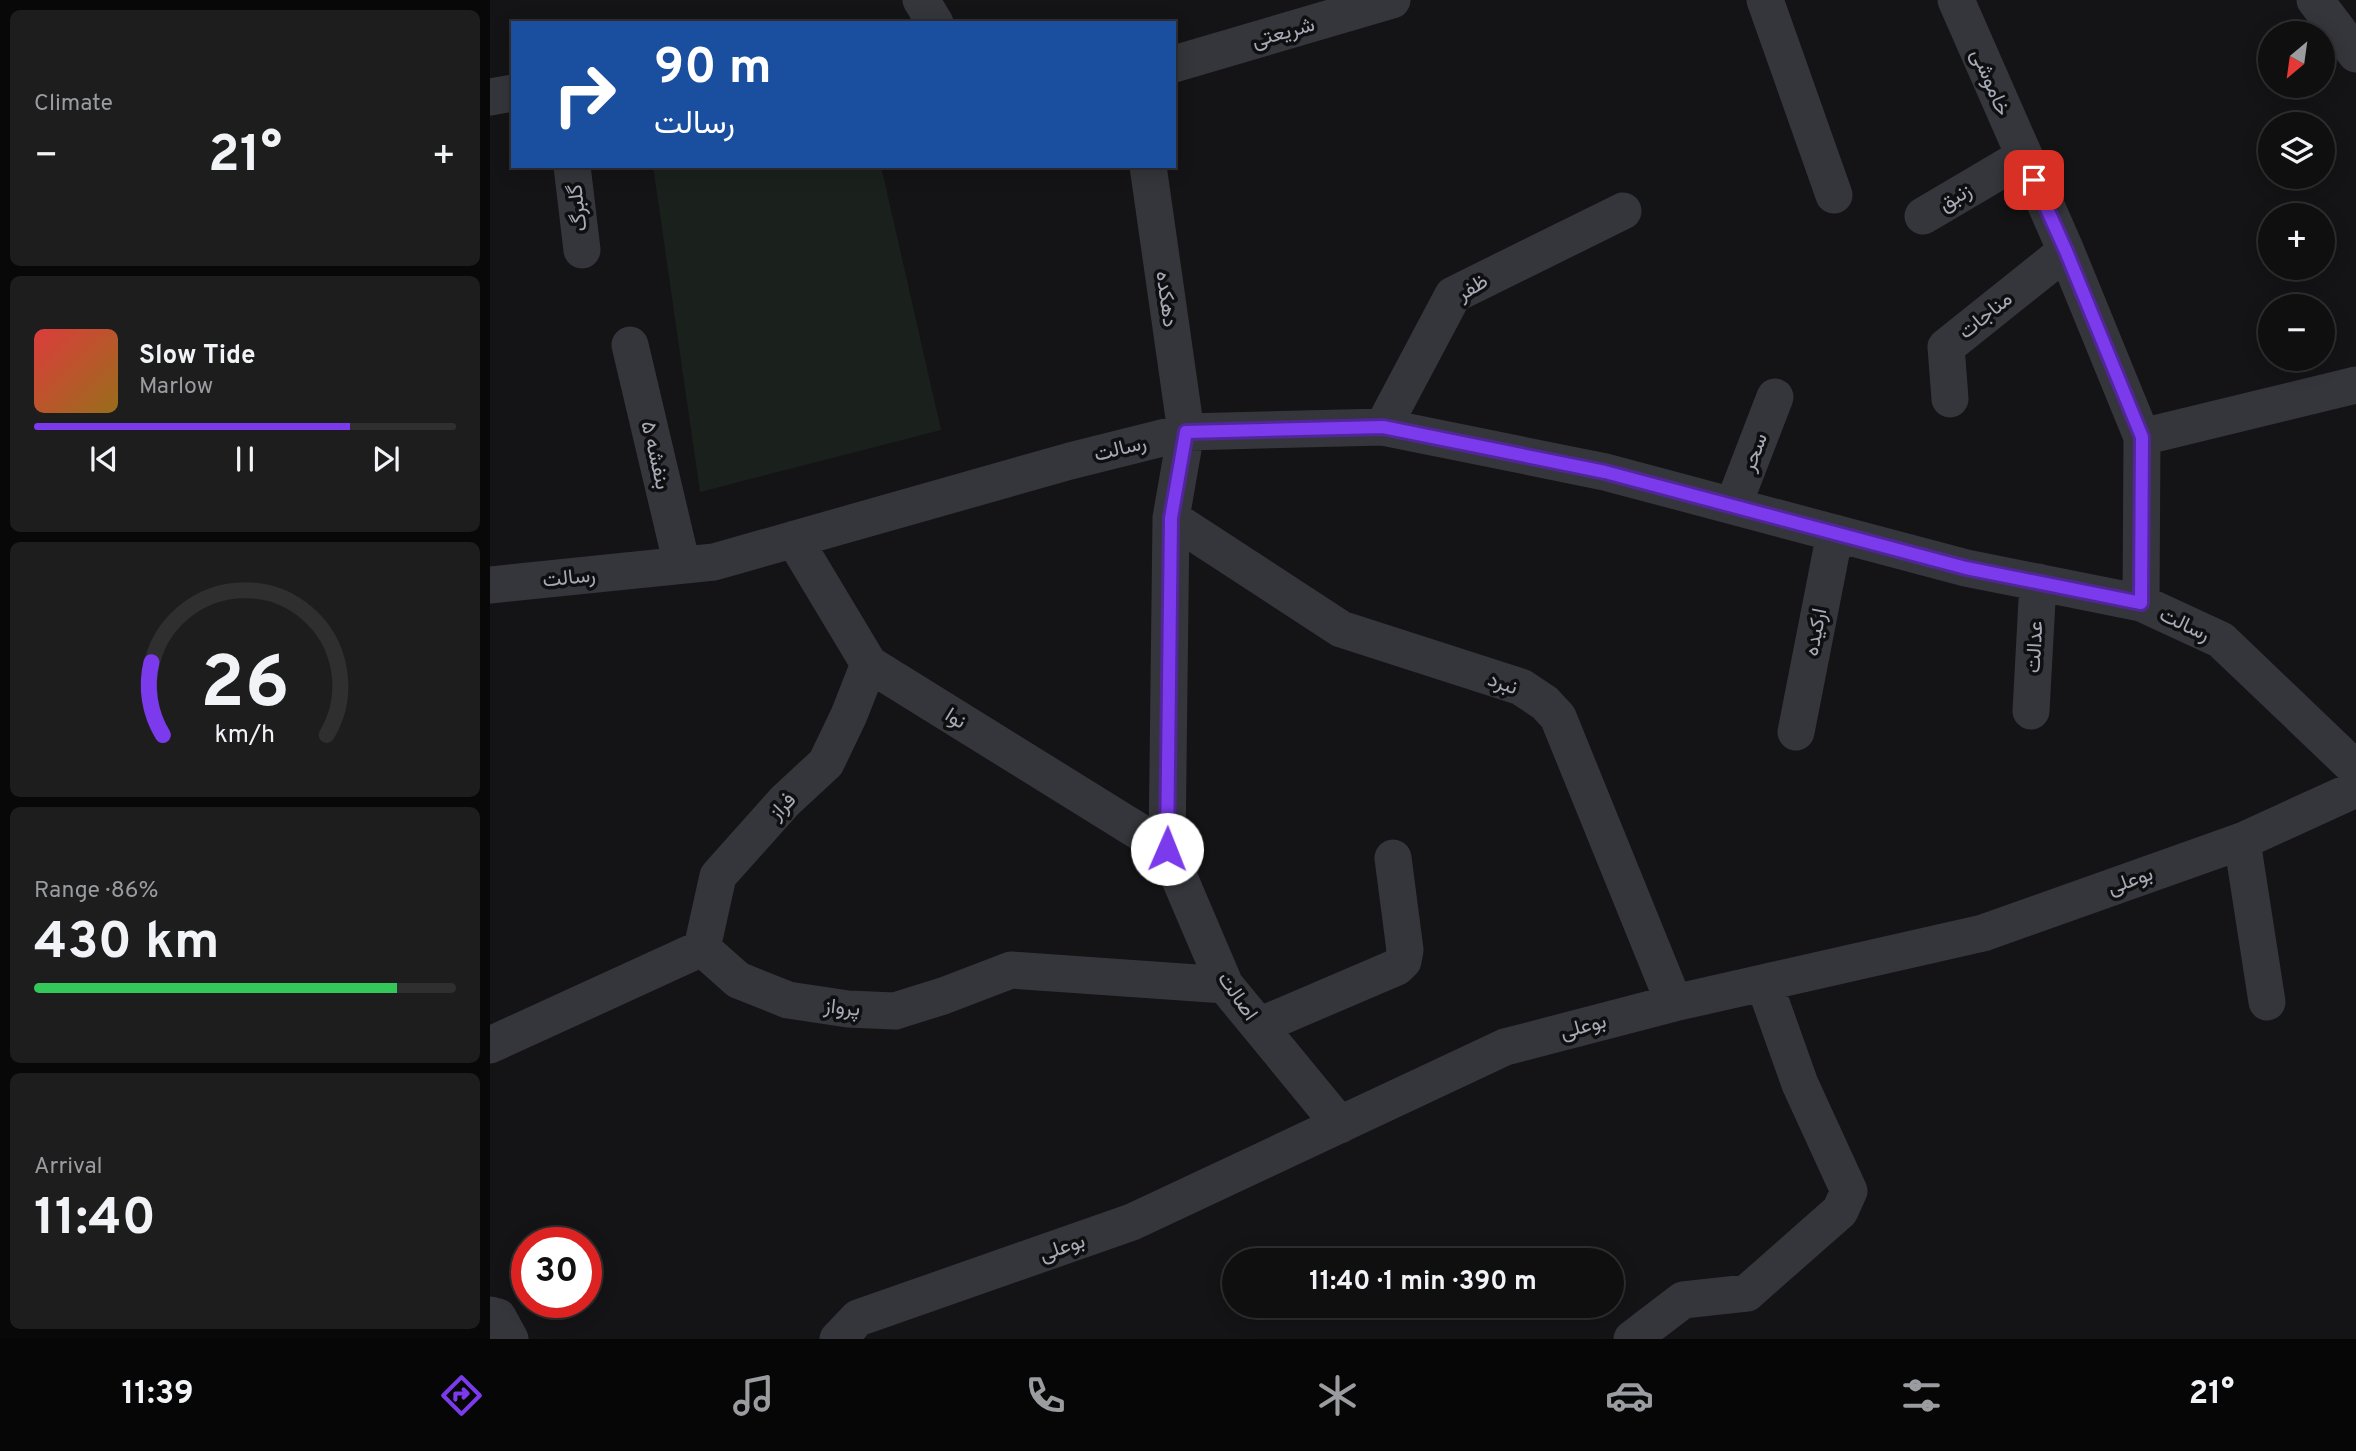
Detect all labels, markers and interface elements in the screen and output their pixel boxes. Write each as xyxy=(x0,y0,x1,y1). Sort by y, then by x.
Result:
street label: شریعتی xyxy=(1249,12,1318,55)
north arrow xyxy=(2258,21,2334,98)
map controls xyxy=(2258,21,2335,371)
text: 90 m xyxy=(654,39,772,101)
street label: خاموشی xyxy=(1963,45,2016,120)
icon: right xyxy=(539,49,630,140)
text: Climate xyxy=(34,90,113,119)
text: رسالت xyxy=(654,105,735,145)
button: layers xyxy=(2258,112,2335,189)
text: 21° xyxy=(208,124,282,190)
text: − xyxy=(34,133,59,182)
text: + xyxy=(431,133,456,182)
pin xyxy=(2004,150,2064,210)
icon: arrive xyxy=(2015,161,2053,199)
street label: زنبق xyxy=(1934,178,1977,219)
street label: گلبرگ xyxy=(562,182,595,233)
button: + xyxy=(2258,203,2335,280)
street label: ظفر xyxy=(1451,268,1494,309)
street label: دهکده xyxy=(1148,269,1183,329)
street label: مناجات xyxy=(1953,286,2018,346)
button: − xyxy=(2258,294,2335,371)
text: Slow Tide xyxy=(139,340,256,373)
text: Marlow xyxy=(139,373,213,402)
street label: بنفشه ۵ xyxy=(634,418,676,492)
street label: سحر xyxy=(1735,429,1775,477)
street label: رسالت xyxy=(1091,430,1149,469)
icon: previous xyxy=(85,440,123,478)
icon: pause xyxy=(226,440,264,478)
icon: next xyxy=(367,440,405,478)
street label: رسالت xyxy=(541,562,597,595)
street label: رسالت xyxy=(2155,602,2214,649)
street label: ارکیده xyxy=(1799,606,1834,658)
street label: عدالت xyxy=(2021,620,2050,674)
text: 26 xyxy=(200,642,290,734)
street label: نبرد xyxy=(1484,667,1521,702)
street label: نوا xyxy=(939,702,971,736)
text: km/h xyxy=(215,720,275,752)
street label: فراز xyxy=(763,787,803,827)
position arrow xyxy=(1130,812,1204,886)
street label: بوعلی xyxy=(2104,861,2157,902)
text: Range · 86% xyxy=(34,877,159,906)
text: 430 km xyxy=(34,911,220,977)
street label: اصالت xyxy=(1210,967,1263,1027)
street label: پرواز xyxy=(821,993,861,1024)
street label: بوعلی xyxy=(1557,1008,1609,1047)
text: Arrival xyxy=(34,1153,103,1182)
text: 11:40 xyxy=(34,1187,156,1253)
speed limit sign: 30 xyxy=(511,1227,602,1318)
street label: بوعلی xyxy=(1036,1228,1089,1269)
text: 11:40 · 1 min · 390 m xyxy=(1309,1266,1537,1299)
icon: directions xyxy=(437,1371,486,1420)
icon: music xyxy=(729,1371,778,1420)
icon: phone xyxy=(1021,1371,1070,1420)
icon: climate xyxy=(1313,1371,1362,1420)
icon: car xyxy=(1605,1371,1654,1420)
icon: filters xyxy=(1897,1371,1946,1420)
text: 11:39 xyxy=(122,1375,194,1415)
text: 21° xyxy=(2189,1375,2234,1415)

